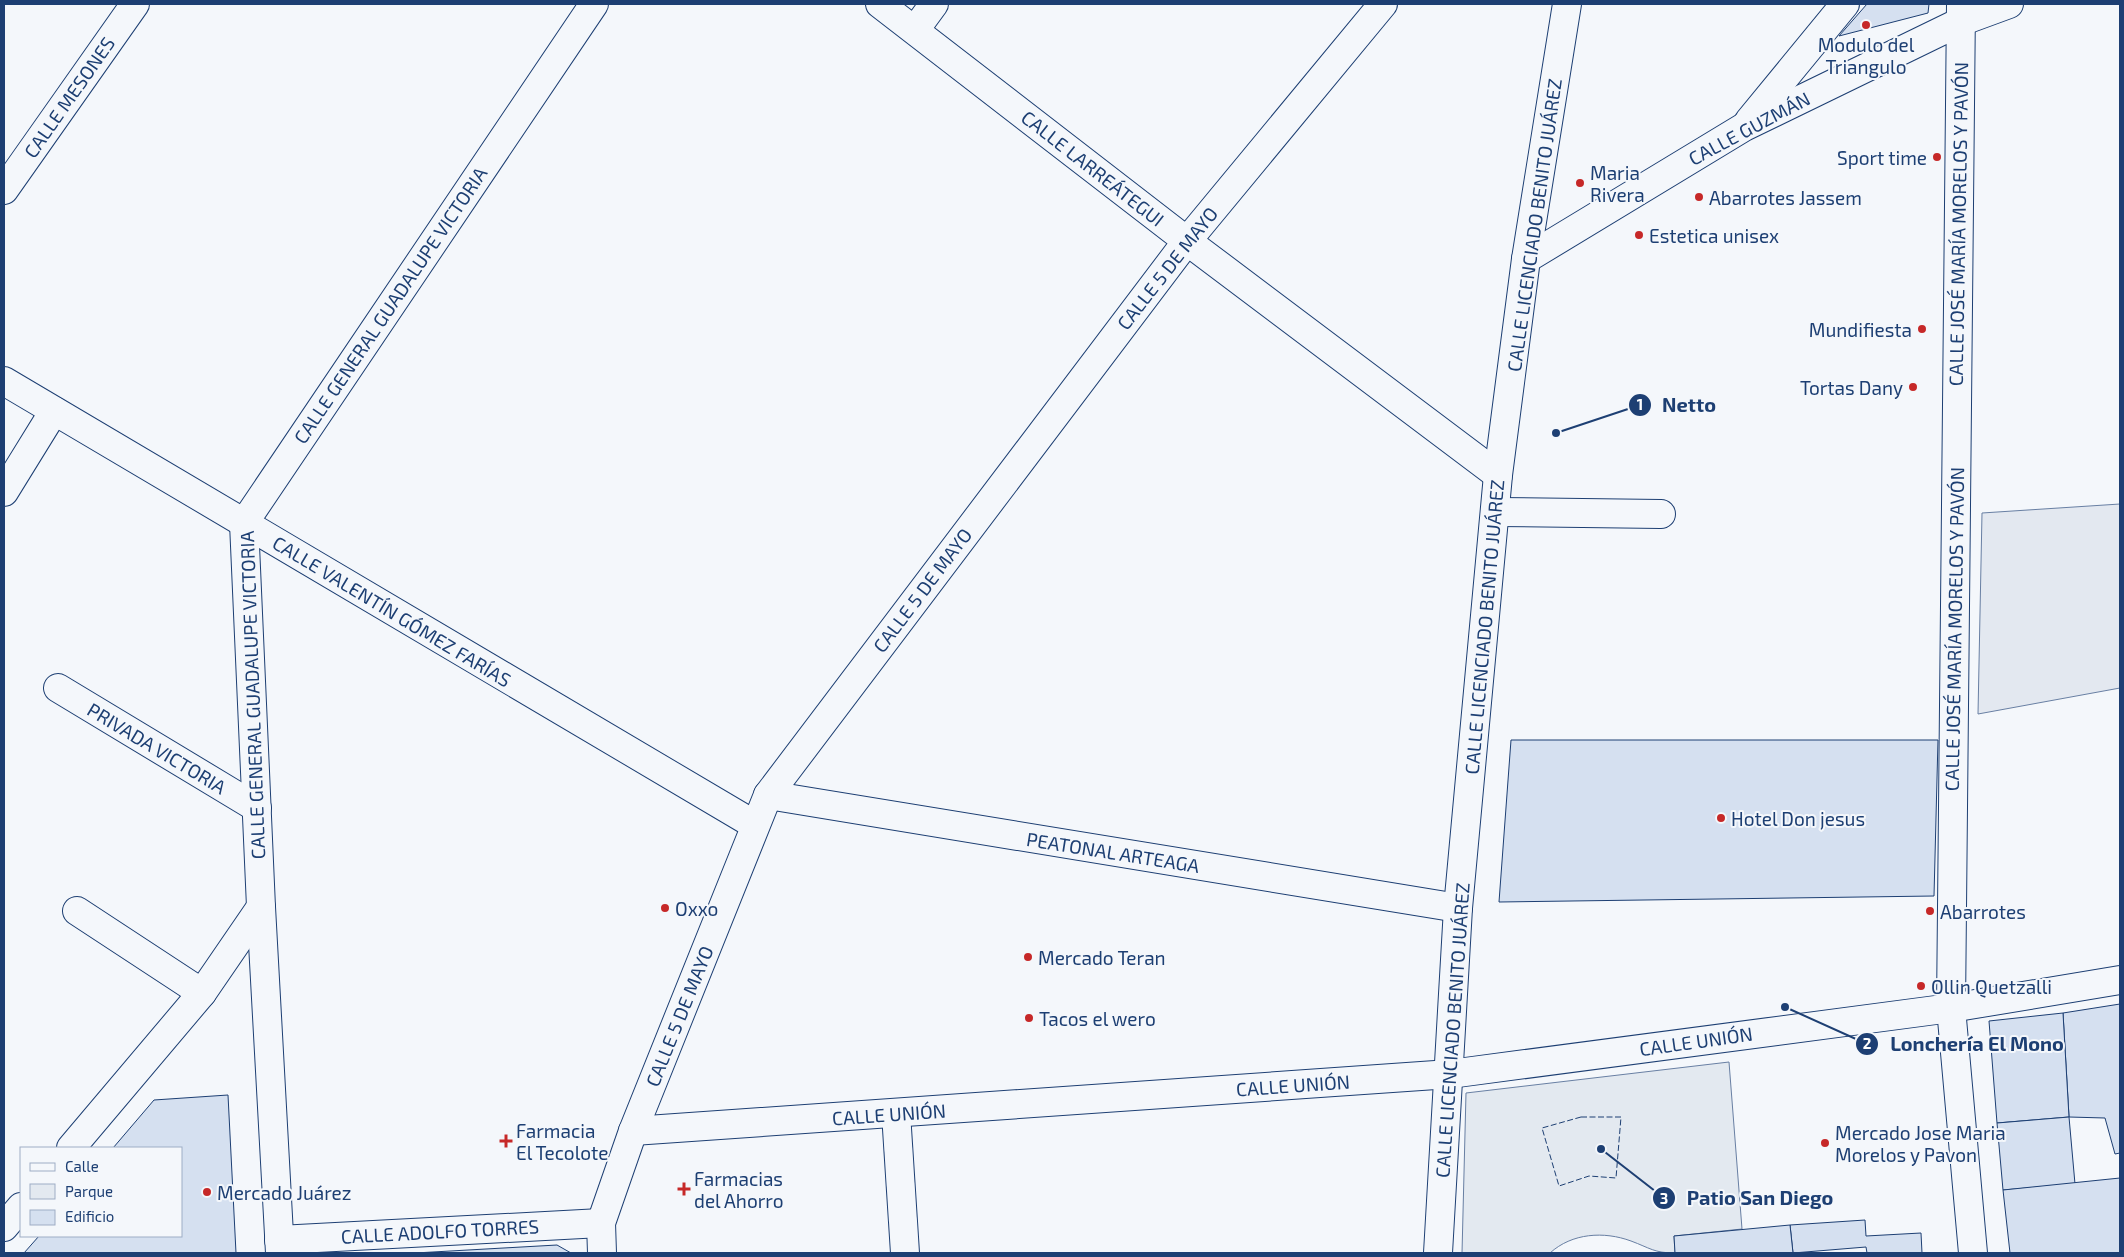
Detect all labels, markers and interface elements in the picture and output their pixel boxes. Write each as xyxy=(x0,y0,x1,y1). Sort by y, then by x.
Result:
marker: Modulo del Triangulo xyxy=(1860,19,1872,31)
street label: CALLE MESONES xyxy=(19,32,119,162)
place label: Modulo del Triangulo xyxy=(1818,33,1915,78)
street label: CALLE JOSÉ MARÍA MORELOS Y PAVÓN xyxy=(1944,62,1972,386)
street label: CALLE LICENCIADO BENITO JUÁREZ xyxy=(1502,77,1566,373)
street label: CALLE GUZMÁN xyxy=(1684,86,1814,170)
street label: CALLE LARREÁTEGUI xyxy=(1017,105,1169,231)
place label: Sport time xyxy=(1837,146,1927,169)
marker: Sport time xyxy=(1931,151,1943,163)
place label: Maria Rivera xyxy=(1590,161,1645,206)
street label: CALLE GENERAL GUADALUPE VICTORIA xyxy=(289,162,491,448)
marker: Maria Rivera xyxy=(1574,177,1586,189)
place label: Abarrotes Jassem xyxy=(1709,186,1862,209)
marker: Abarrotes Jassem xyxy=(1693,191,1705,203)
street label: CALLE 5 DE MAYO xyxy=(1112,202,1222,334)
place label: Estetica unisex xyxy=(1649,224,1779,247)
marker: Estetica unisex xyxy=(1633,229,1645,241)
place label: Mundifiesta xyxy=(1809,318,1912,341)
marker: Mundifiesta xyxy=(1916,323,1928,335)
place label: Tortas Dany xyxy=(1800,376,1903,399)
marker: Tortas Dany xyxy=(1907,381,1919,393)
callout: Netto xyxy=(1627,387,1726,422)
text: Netto xyxy=(1662,392,1716,416)
text: 1 xyxy=(1637,395,1643,413)
street label: CALLE JOSÉ MARÍA MORELOS Y PAVÓN xyxy=(1940,467,1968,791)
street label: CALLE LICENCIADO BENITO JUÁREZ xyxy=(1460,479,1508,775)
street label: CALLE 5 DE MAYO xyxy=(868,523,976,657)
street label: CALLE GENERAL GUADALUPE VICTORIA xyxy=(235,530,269,860)
street label: CALLE VALENTÍN GÓMEZ FARÍAS xyxy=(269,531,515,691)
street label: PRIVADA VICTORIA xyxy=(83,698,231,799)
place label: Hotel Don jesus xyxy=(1731,807,1865,830)
marker: Hotel Don jesus xyxy=(1715,812,1727,824)
street label: PEATONAL ARTEAGA xyxy=(1025,827,1201,877)
street label: CALLE LICENCIADO BENITO JUÁREZ xyxy=(1430,882,1474,1178)
place label: Oxxo xyxy=(675,897,718,920)
place label: Abarrotes xyxy=(1940,900,2026,923)
marker: Oxxo xyxy=(659,902,671,914)
marker: Abarrotes xyxy=(1924,905,1936,917)
street label: CALLE 5 DE MAYO xyxy=(640,942,718,1090)
place label: Mercado Teran xyxy=(1038,946,1166,969)
marker: Mercado Teran xyxy=(1022,951,1034,963)
place label: Ollin Quetzalli xyxy=(1931,975,2052,998)
marker: Ollin Quetzalli xyxy=(1915,980,1927,992)
place label: Tacos el wero xyxy=(1039,1007,1156,1030)
marker: Tacos el wero xyxy=(1023,1012,1035,1024)
street label: CALLE UNIÓN xyxy=(1638,1022,1754,1060)
callout: Lonchería El Mono xyxy=(1855,1026,2074,1061)
text: Lonchería El Mono xyxy=(1890,1031,2064,1055)
text: 2 xyxy=(1863,1034,1872,1052)
street label: CALLE UNIÓN xyxy=(1235,1070,1351,1100)
street label: CALLE UNIÓN xyxy=(831,1099,947,1129)
place label: Farmacia El Tecolote xyxy=(516,1119,609,1164)
place label: Mercado Jose Maria Morelos y Pavon xyxy=(1835,1121,2006,1166)
marker: Farmacia El Tecolote xyxy=(500,1135,512,1147)
marker: Mercado Jose Maria Morelos y Pavon xyxy=(1819,1137,1831,1149)
legend xyxy=(20,1147,182,1237)
text: Calle xyxy=(65,1157,99,1175)
place label: Farmacias del Ahorro xyxy=(694,1167,783,1212)
place label: Mercado Juárez xyxy=(217,1181,351,1204)
callout: Patio San Diego xyxy=(1651,1181,1843,1216)
text: Parque xyxy=(65,1182,113,1200)
marker: Farmacias del Ahorro xyxy=(678,1183,690,1195)
text: Patio San Diego xyxy=(1687,1185,1833,1209)
marker: Mercado Juárez xyxy=(201,1186,213,1198)
text: 3 xyxy=(1660,1189,1668,1207)
text: Edificio xyxy=(65,1207,114,1225)
street label: CALLE ADOLFO TORRES xyxy=(340,1214,540,1248)

